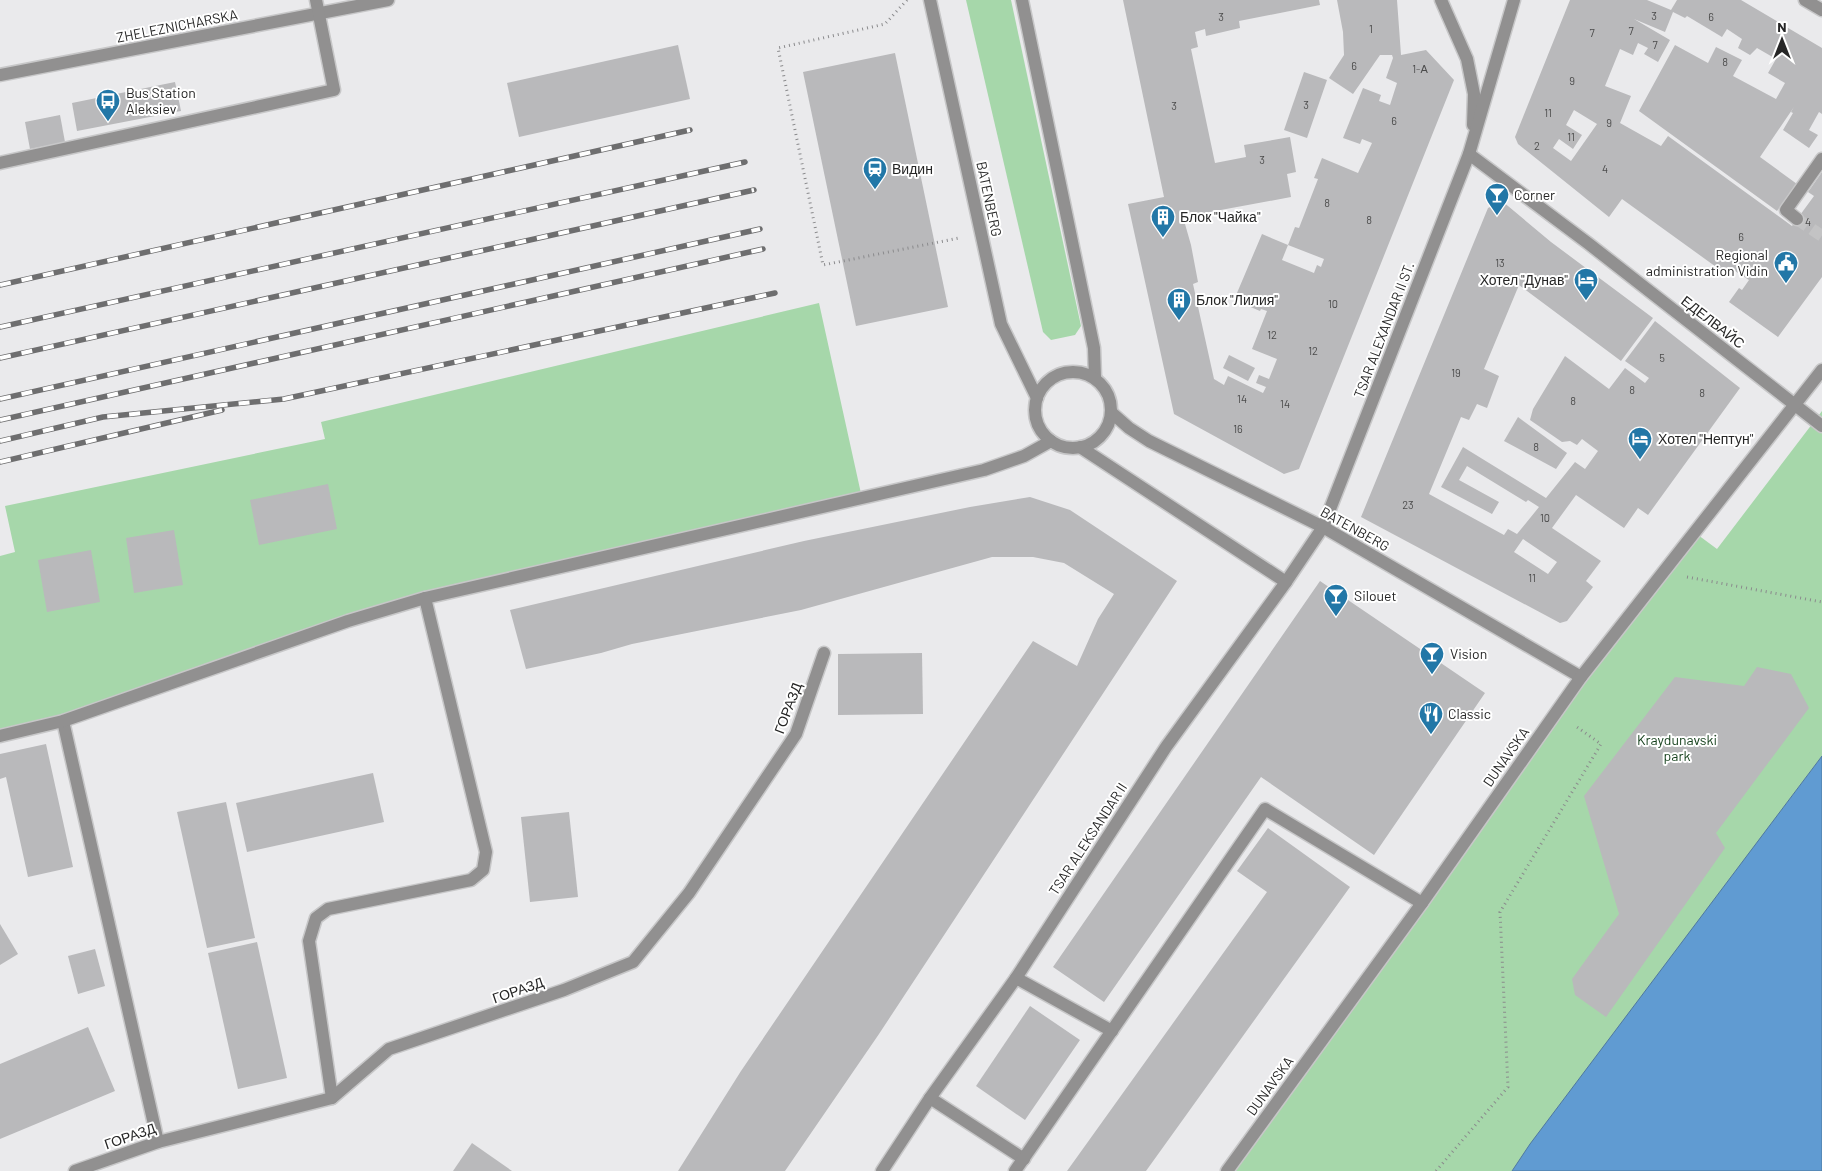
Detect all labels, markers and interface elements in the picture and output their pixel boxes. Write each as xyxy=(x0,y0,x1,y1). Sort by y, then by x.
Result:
street label: ZHELEZNICHARSKA xyxy=(115,5,239,46)
house number: 3 xyxy=(1651,9,1657,22)
house number: 3 xyxy=(1218,10,1224,23)
house number: 6 xyxy=(1708,10,1714,23)
north arrow xyxy=(1757,15,1807,65)
text: N xyxy=(1777,18,1787,35)
house number: 1 xyxy=(1369,22,1373,35)
house number: 7 xyxy=(1628,24,1634,37)
house number: 7 xyxy=(1589,26,1595,39)
house number: 7 xyxy=(1652,38,1658,51)
house number: 8 xyxy=(1722,55,1728,68)
house number: 6 xyxy=(1351,59,1357,72)
house number: 1-А xyxy=(1412,62,1428,75)
house number: 9 xyxy=(1569,74,1575,87)
place label: Bus Station Aleksiev xyxy=(126,84,196,117)
bus stop icon: Bus Station Aleksiev xyxy=(95,88,121,122)
house number: 3 xyxy=(1303,98,1309,111)
house number: 3 xyxy=(1171,99,1177,112)
house number: 11 xyxy=(1544,106,1552,119)
house number: 6 xyxy=(1391,114,1397,127)
house number: 9 xyxy=(1606,116,1612,129)
house number: 11 xyxy=(1567,130,1575,143)
house number: 2 xyxy=(1534,139,1540,152)
house number: 3 xyxy=(1259,153,1265,166)
station icon: Видин xyxy=(862,156,888,190)
place label: Видин xyxy=(892,160,933,177)
street label: BATENBERG xyxy=(973,160,1006,238)
house number: 4 xyxy=(1602,162,1608,175)
bar icon: Corner xyxy=(1484,182,1510,216)
place label: Corner xyxy=(1514,186,1555,203)
house number: 8 xyxy=(1324,196,1330,209)
building icon: Блок "Чайка" xyxy=(1150,204,1176,238)
place label: Блок "Чайка" xyxy=(1180,208,1261,225)
house number: 8 xyxy=(1366,213,1372,226)
house number: 4 xyxy=(1805,215,1811,228)
house number: 6 xyxy=(1738,230,1744,243)
place label: Regional administration Vidin xyxy=(1646,246,1768,279)
public building icon: Regional administration Vidin xyxy=(1773,250,1799,284)
house number: 13 xyxy=(1495,256,1505,269)
street label: TSAR ALEXANDAR II ST. xyxy=(1350,259,1417,400)
hotel icon: Хотел "Дунав" xyxy=(1573,267,1599,301)
place label: Хотел "Дунав" xyxy=(1480,271,1568,288)
building icon: Блок "Лилия" xyxy=(1166,287,1192,321)
place label: Блок "Лилия" xyxy=(1196,291,1278,308)
street label: ЕДЕЛВАЙС xyxy=(1678,292,1748,352)
house number: 10 xyxy=(1328,297,1338,310)
house number: 12 xyxy=(1267,328,1277,341)
house number: 12 xyxy=(1308,344,1318,357)
house number: 5 xyxy=(1659,351,1665,364)
house number: 19 xyxy=(1451,366,1461,379)
house number: 8 xyxy=(1629,383,1635,396)
house number: 8 xyxy=(1699,386,1705,399)
house number: 14 xyxy=(1237,392,1247,405)
house number: 8 xyxy=(1570,394,1576,407)
house number: 14 xyxy=(1280,397,1290,410)
house number: 16 xyxy=(1233,422,1243,435)
hotel icon: Хотел "Нептун" xyxy=(1627,426,1653,460)
place label: Хотел "Нептун" xyxy=(1658,430,1754,447)
house number: 8 xyxy=(1533,440,1539,453)
house number: 23 xyxy=(1402,498,1414,511)
street label: BATENBERG xyxy=(1318,503,1393,554)
house number: 10 xyxy=(1540,511,1550,524)
house number: 11 xyxy=(1528,571,1536,584)
bar icon: Silouet xyxy=(1323,583,1349,617)
place label: Silouet xyxy=(1354,587,1397,604)
bar icon: Vision xyxy=(1419,641,1445,675)
place label: Vision xyxy=(1450,645,1487,662)
street label: ГОРАЗД xyxy=(770,679,805,736)
restaurant icon: Classic xyxy=(1418,701,1444,735)
place label: Classic xyxy=(1448,705,1491,722)
street label: DUNAVSKA xyxy=(1479,723,1533,790)
park label: Kraydunavski park xyxy=(1637,731,1717,764)
street label: TSAR ALEKSANDAR II xyxy=(1045,779,1130,898)
street label: ГОРАЗД xyxy=(490,973,546,1006)
street label: DUNAVSKA xyxy=(1243,1053,1297,1119)
street label: ГОРАЗД xyxy=(102,1119,158,1152)

